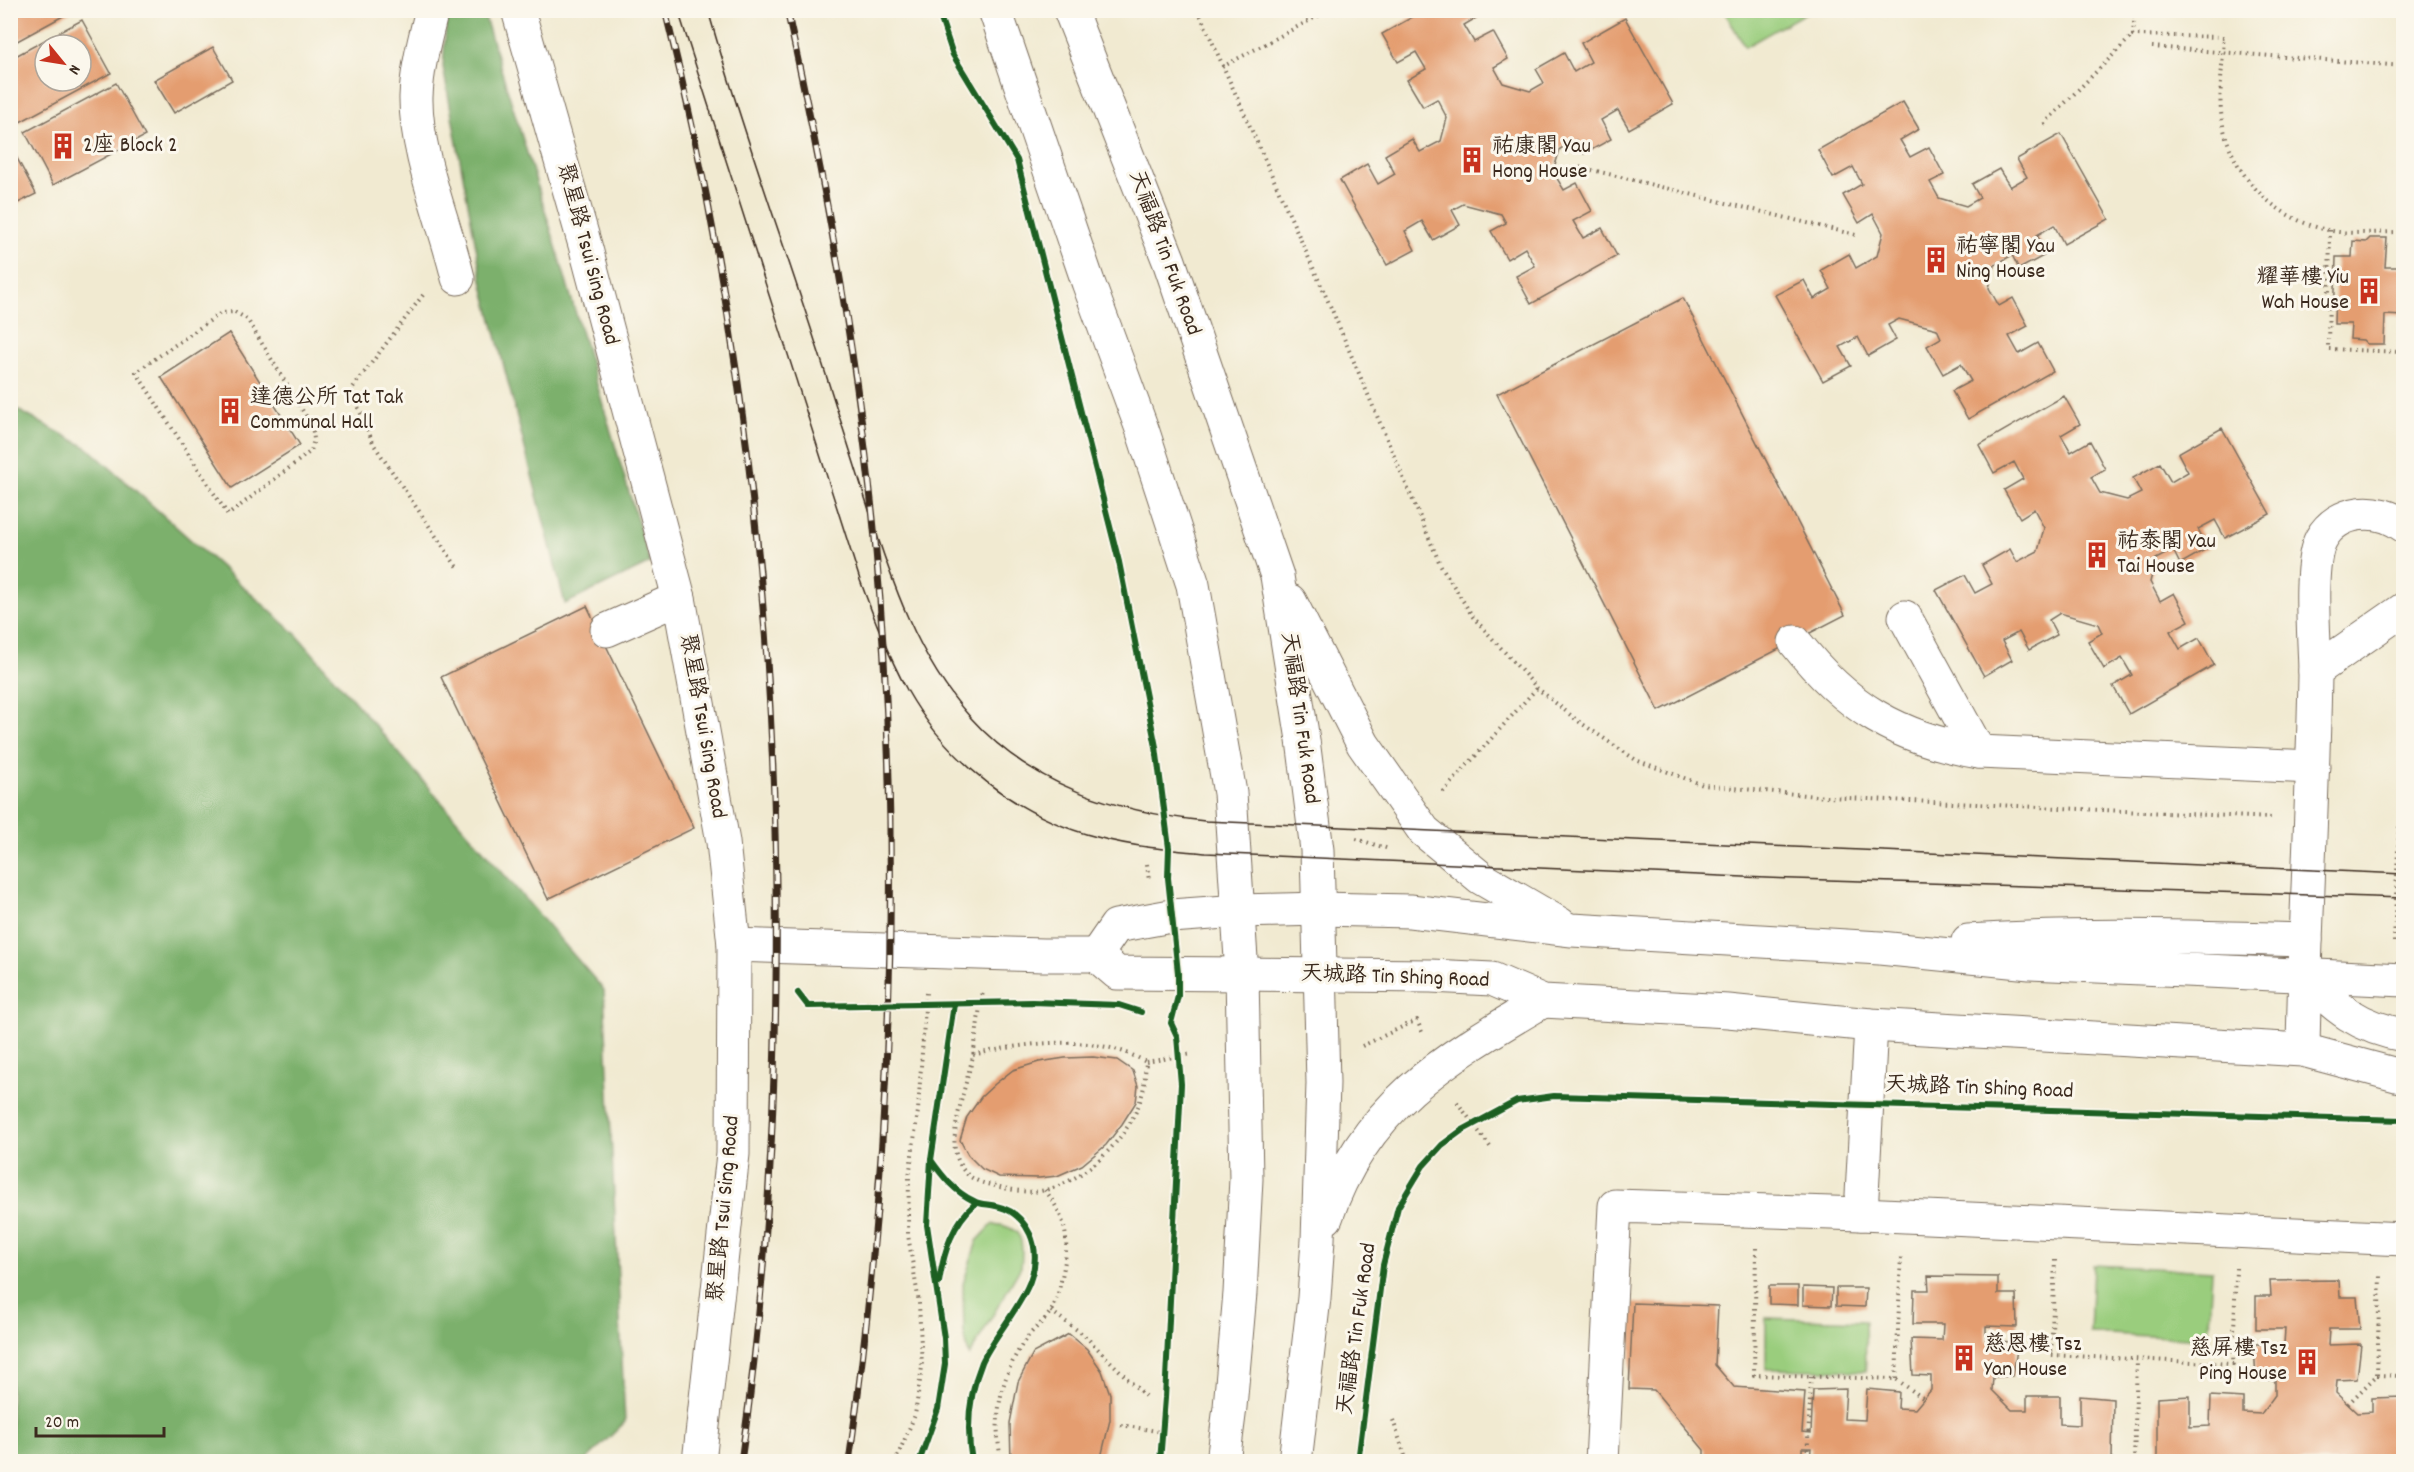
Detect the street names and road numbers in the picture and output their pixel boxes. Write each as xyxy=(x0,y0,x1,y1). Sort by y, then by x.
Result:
street label: 聚星路 Tsui Sing Road xyxy=(548,160,626,348)
street label: 天福路 Tin Fuk Road xyxy=(1120,166,1208,340)
street label: 天福路 Tin Fuk Road xyxy=(1272,630,1326,806)
street label: 聚星路 Tsui Sing Road xyxy=(670,631,734,821)
street label: 天城路 Tin Shing Road xyxy=(1300,959,1490,997)
street label: 天城路 Tin Shing Road xyxy=(1884,1070,2074,1108)
street label: 聚星路 Tsui Sing Road xyxy=(701,1114,749,1304)
street label: 天福路 Tin Fuk Road xyxy=(1331,1241,1385,1417)

